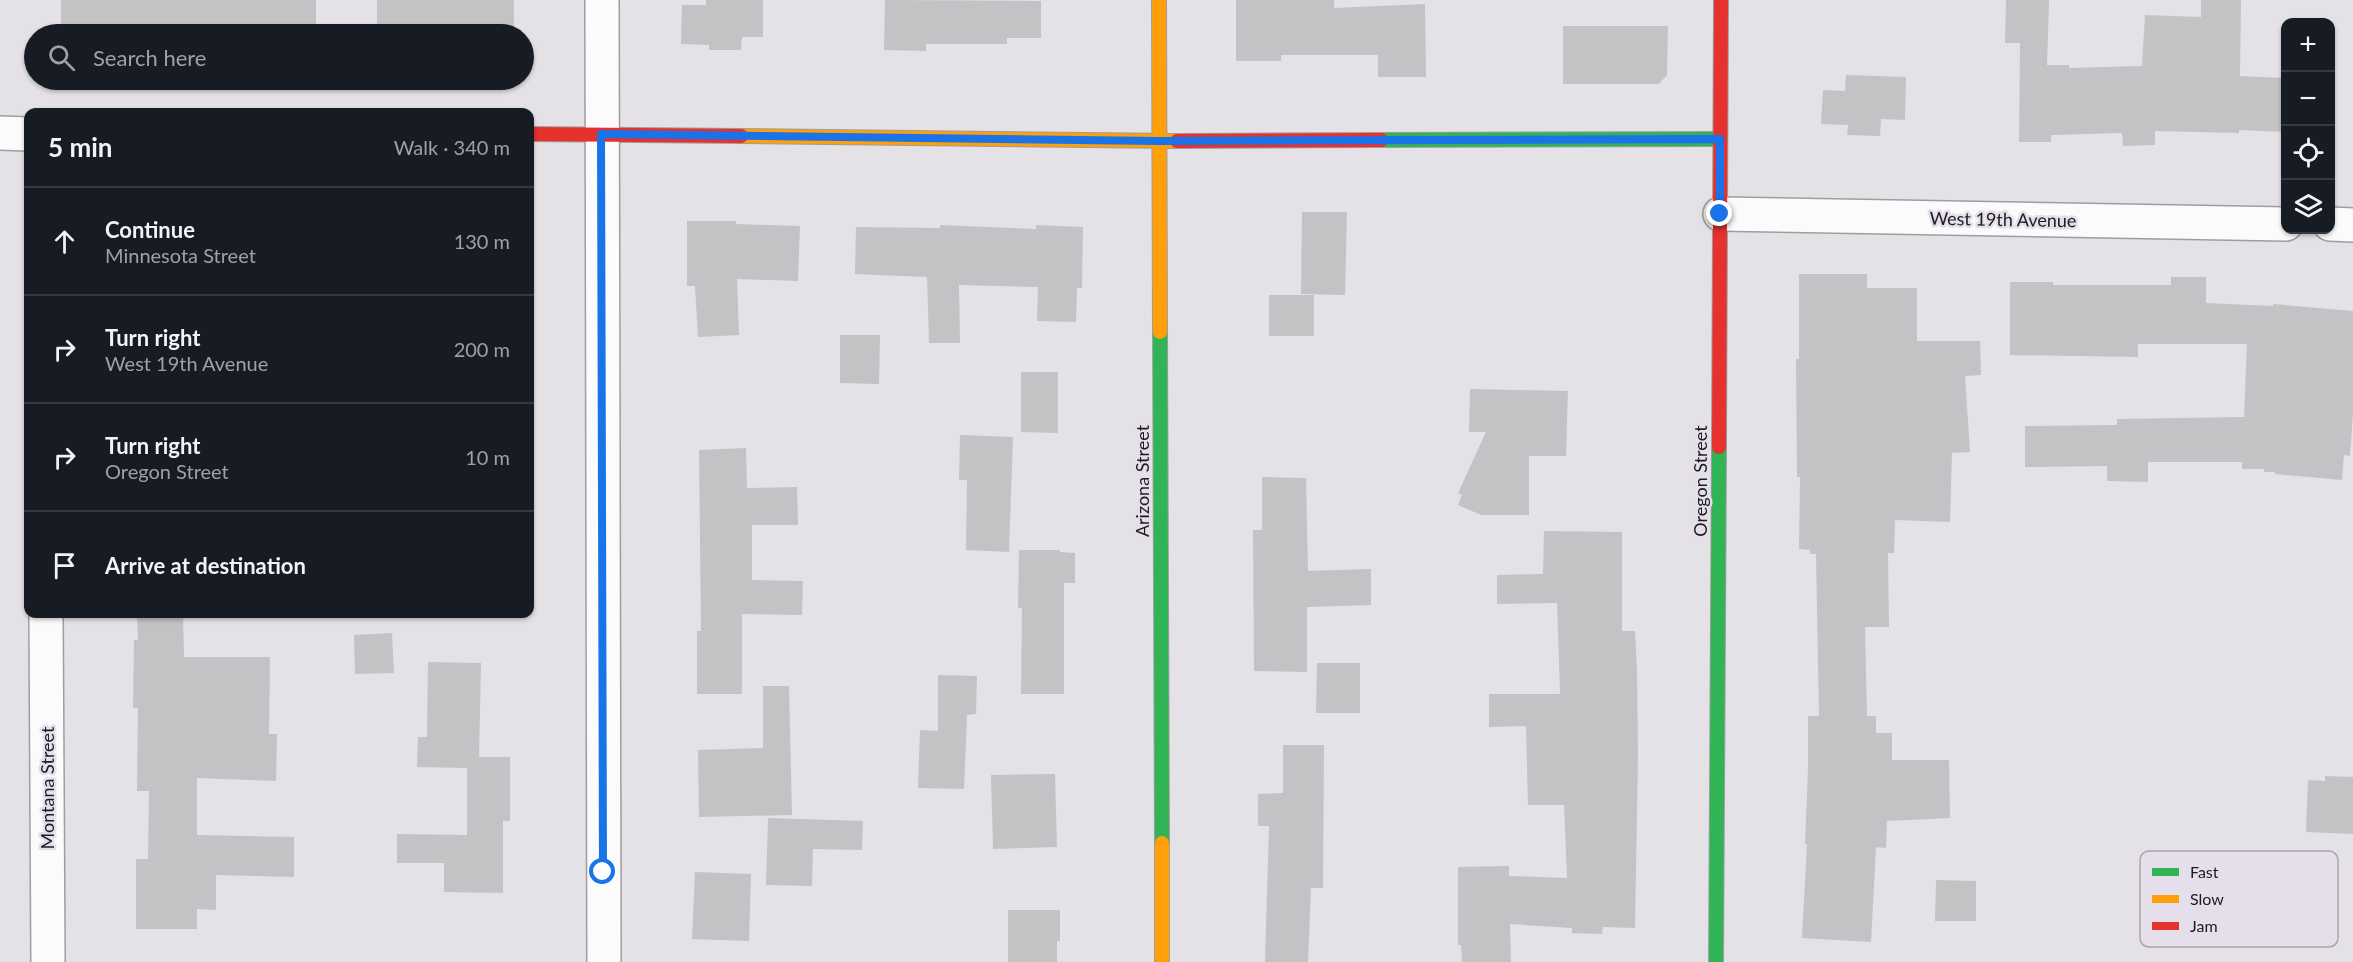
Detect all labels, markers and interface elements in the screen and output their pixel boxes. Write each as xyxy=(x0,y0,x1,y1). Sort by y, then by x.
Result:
map controls xyxy=(2281,18,2335,234)
button: + xyxy=(2281,18,2335,72)
search box xyxy=(24,24,534,90)
icon: search xyxy=(45,41,78,74)
text: Search here xyxy=(93,44,206,71)
button: − xyxy=(2281,72,2335,126)
button: locate xyxy=(2281,126,2335,180)
text: 5 min xyxy=(48,131,112,163)
text: Walk · 340 m xyxy=(394,135,510,159)
button: layers xyxy=(2281,180,2335,234)
route end xyxy=(1706,200,1732,226)
street label: West 19th Avenue xyxy=(1929,207,2077,231)
text: Continue xyxy=(105,216,195,243)
icon: ahead xyxy=(48,225,81,258)
text: 130 m xyxy=(454,229,510,253)
text: Minnesota Street xyxy=(105,243,256,267)
text: Turn right xyxy=(105,324,200,351)
icon: right xyxy=(48,333,81,366)
text: 200 m xyxy=(454,337,510,361)
text: West 19th Avenue xyxy=(105,351,268,375)
street label: Arizona Street xyxy=(1131,424,1153,537)
street label: Oregon Street xyxy=(1689,425,1711,537)
text: Turn right xyxy=(105,432,200,459)
icon: right xyxy=(48,441,81,474)
text: 10 m xyxy=(465,445,510,469)
text: Oregon Street xyxy=(105,459,229,483)
icon: arrive xyxy=(48,549,81,582)
text: Arrive at destination xyxy=(105,552,306,579)
street label: Montana Street xyxy=(36,726,58,849)
legend xyxy=(2140,851,2338,947)
route start xyxy=(589,858,615,884)
text: Fast xyxy=(2190,862,2219,881)
text: Slow xyxy=(2190,889,2224,908)
text: Jam xyxy=(2190,916,2218,935)

